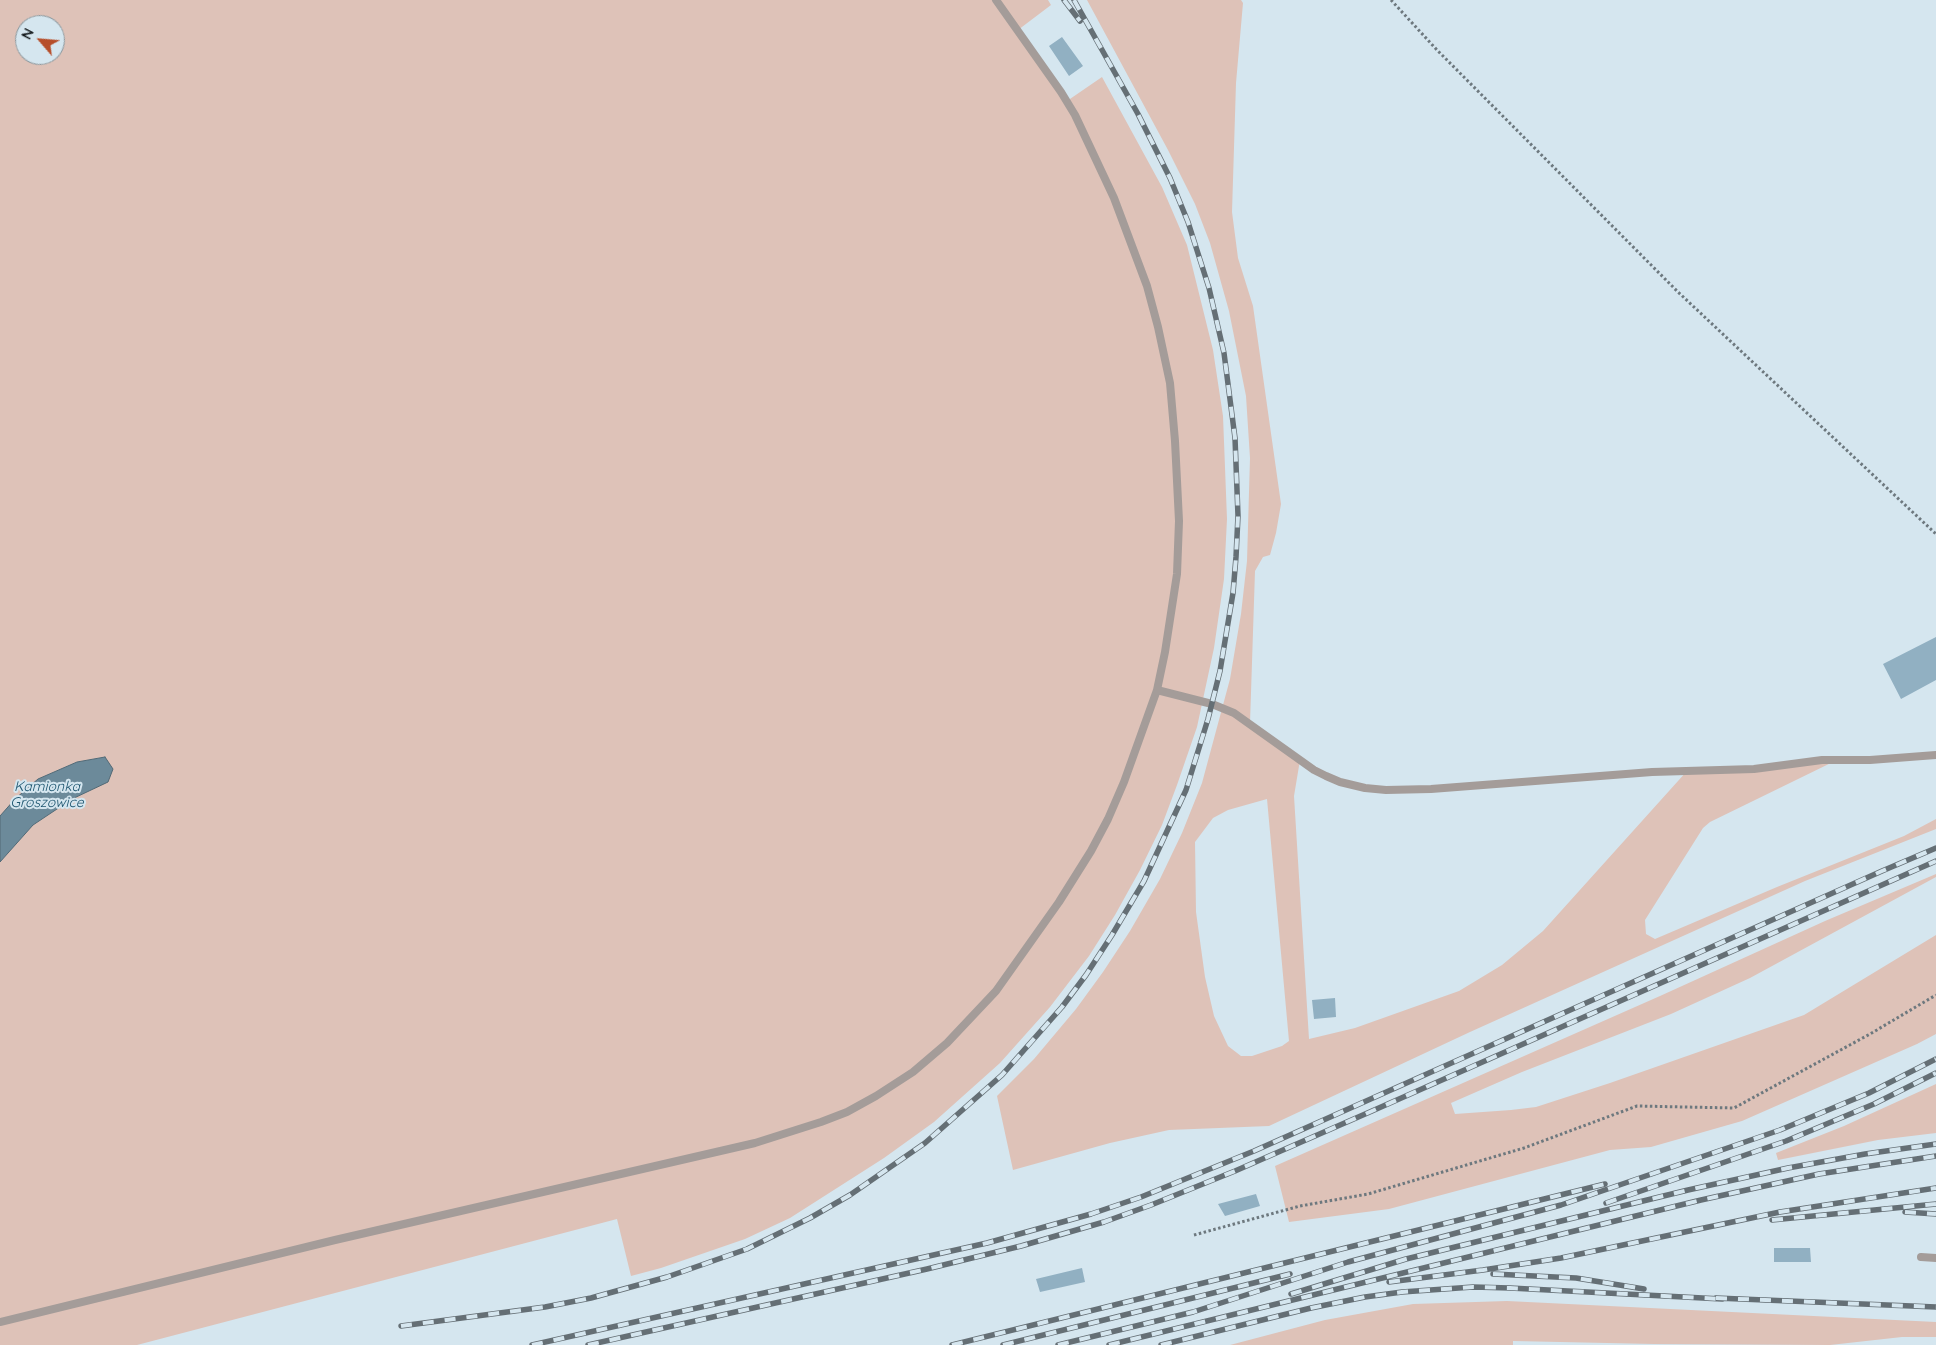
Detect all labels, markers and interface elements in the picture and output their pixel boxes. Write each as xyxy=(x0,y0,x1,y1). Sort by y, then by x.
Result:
north arrow xyxy=(15,15,65,65)
text: N xyxy=(17,25,38,42)
water label: Kamionka Groszowice xyxy=(10,779,84,812)

